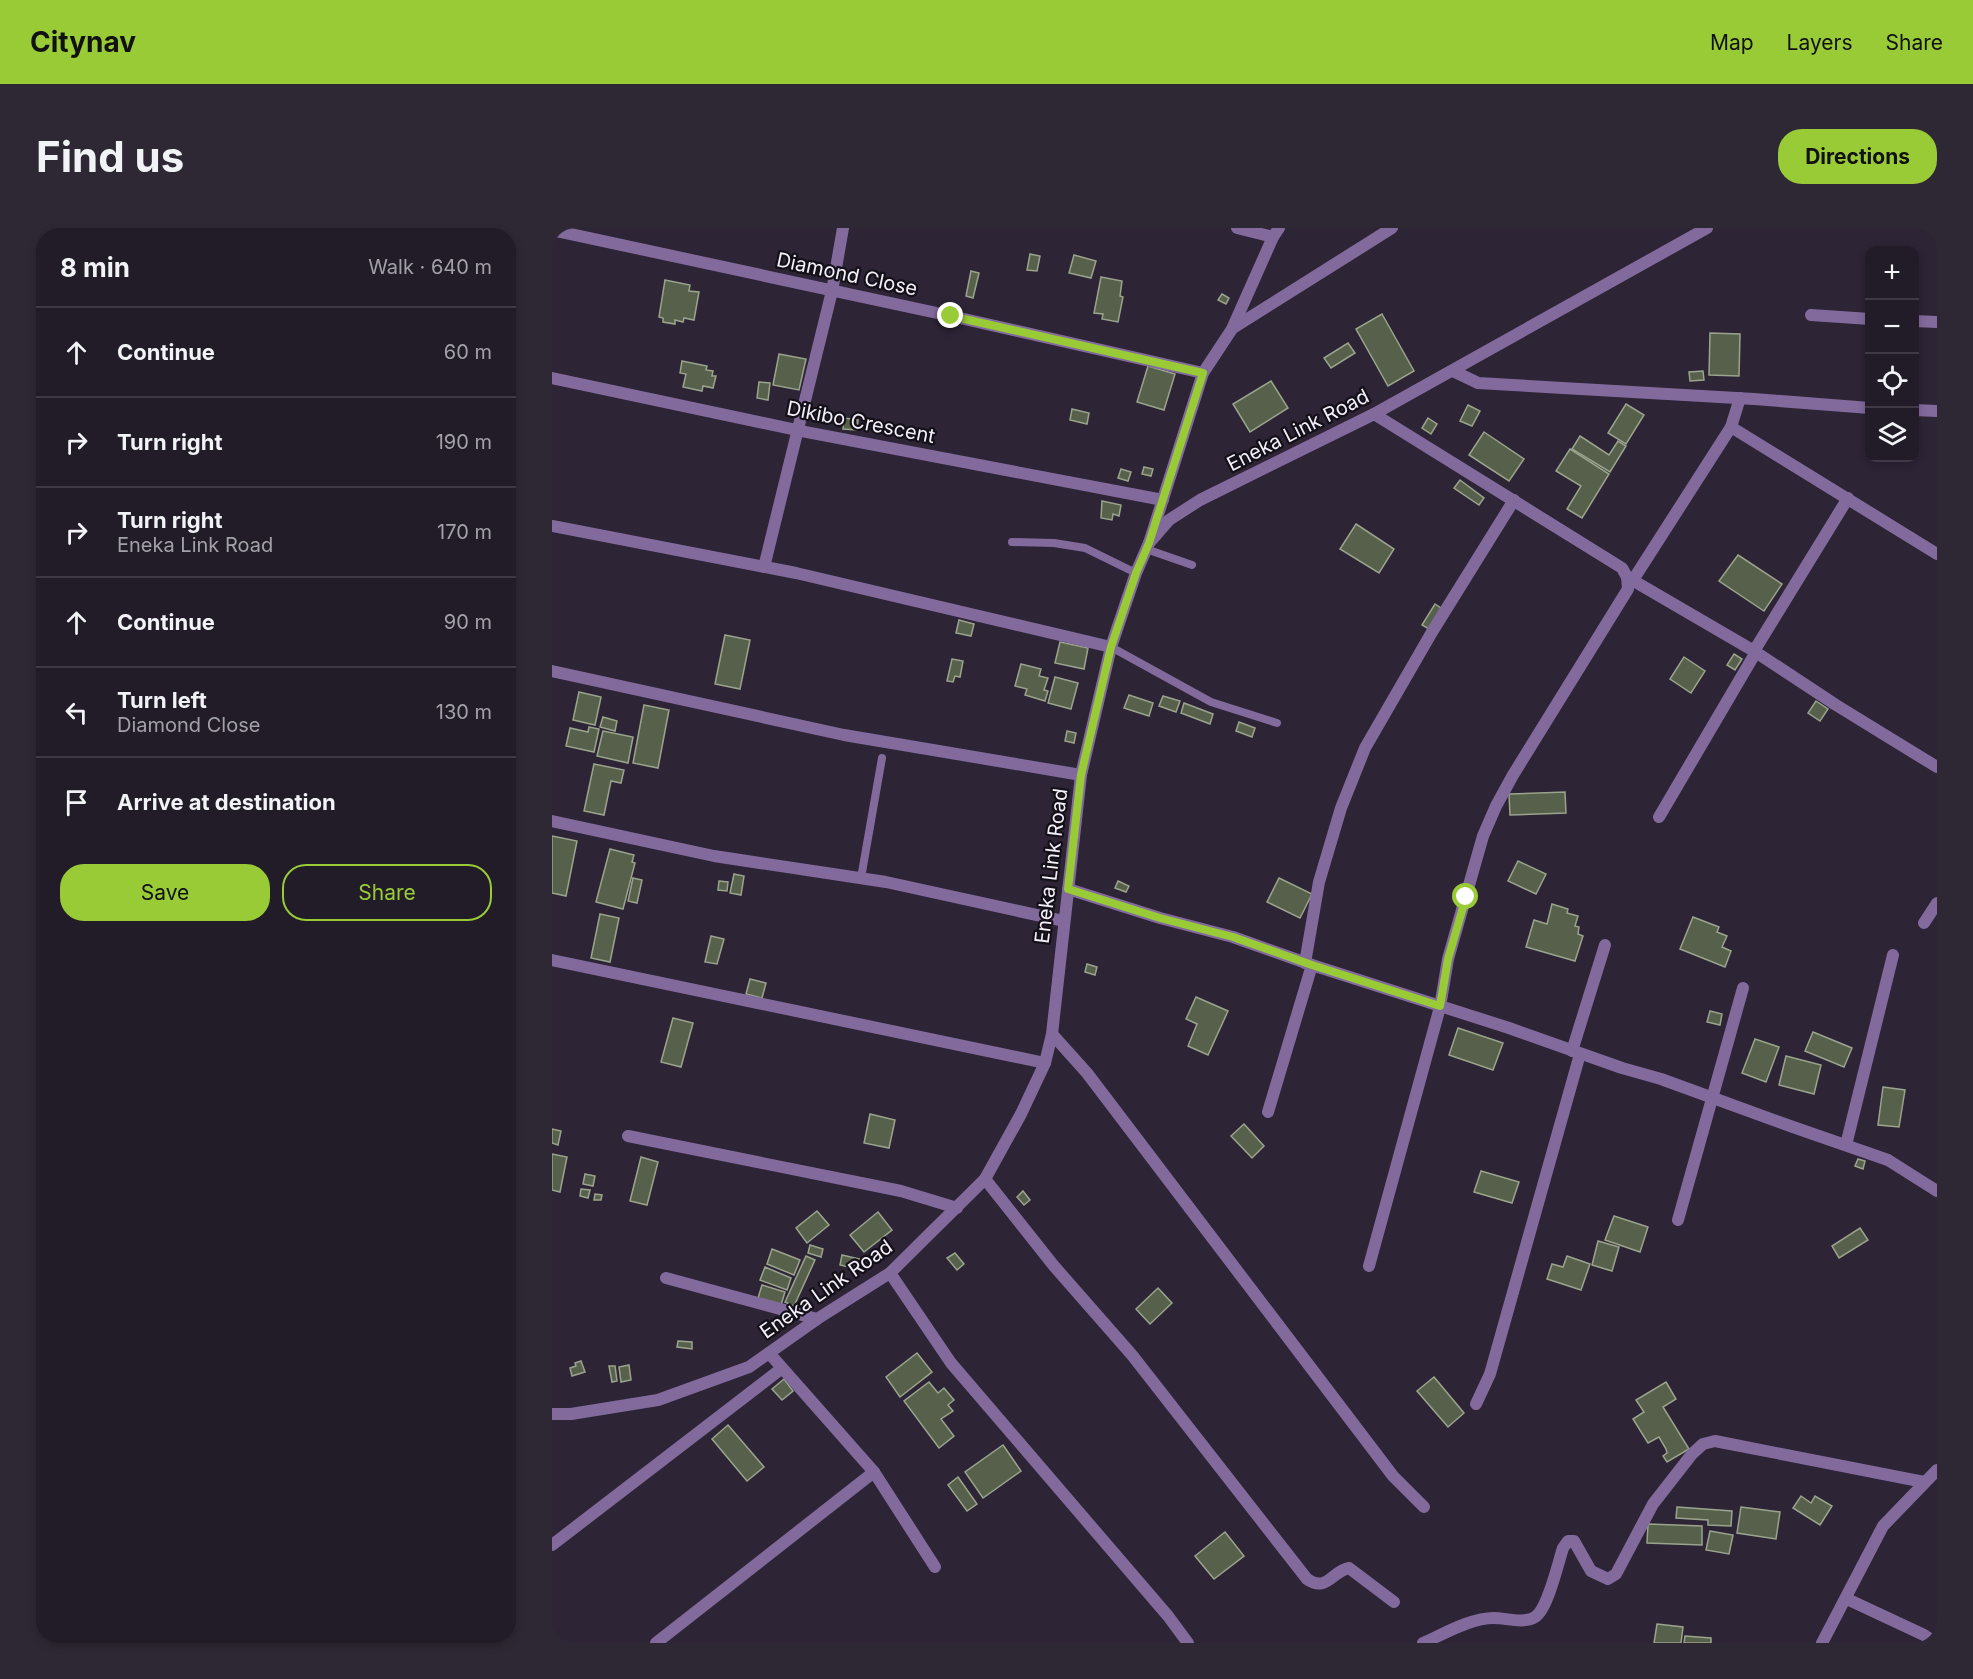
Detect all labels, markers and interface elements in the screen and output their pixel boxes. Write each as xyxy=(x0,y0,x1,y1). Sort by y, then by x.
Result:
text: Citynav xyxy=(30,25,136,59)
text: Map xyxy=(1710,30,1754,55)
text: Layers xyxy=(1787,30,1853,55)
text: Share xyxy=(1886,30,1943,55)
button: Directions xyxy=(1778,129,1937,184)
text: Find us xyxy=(36,131,184,182)
map controls xyxy=(1865,246,1919,462)
button: + xyxy=(1865,246,1919,300)
street label: Diamond Close xyxy=(774,247,920,301)
text: 8 min xyxy=(60,252,130,283)
text: Walk · 640 m xyxy=(368,255,492,279)
button: − xyxy=(1865,300,1919,354)
route end xyxy=(937,302,963,328)
icon: ahead xyxy=(60,336,93,369)
text: Continue xyxy=(117,339,215,365)
text: 60 m xyxy=(444,340,492,364)
button: locate xyxy=(1865,354,1919,408)
street label: Eneka Link Road xyxy=(1223,384,1373,476)
street label: Dikibo Crescent xyxy=(785,396,938,448)
button: layers xyxy=(1865,408,1919,462)
icon: right xyxy=(60,426,93,459)
text: Turn right xyxy=(117,429,223,455)
text: 190 m xyxy=(436,430,492,454)
text: Turn right xyxy=(117,507,223,533)
icon: right xyxy=(60,516,93,549)
text: 170 m xyxy=(437,520,492,544)
text: Eneka Link Road xyxy=(117,533,273,557)
icon: ahead xyxy=(60,606,93,639)
text: Continue xyxy=(117,609,215,635)
text: 90 m xyxy=(444,610,492,634)
text: Turn left xyxy=(117,687,207,713)
icon: left xyxy=(60,696,93,729)
text: 130 m xyxy=(436,700,492,724)
text: Diamond Close xyxy=(117,713,260,737)
icon: arrive xyxy=(60,786,93,819)
street label: Eneka Link Road xyxy=(1030,787,1072,945)
text: Arrive at destination xyxy=(117,789,336,815)
button: Save xyxy=(60,864,270,921)
button: Share xyxy=(282,864,492,921)
route start xyxy=(1452,883,1478,909)
street label: Eneka Link Road xyxy=(755,1234,897,1344)

